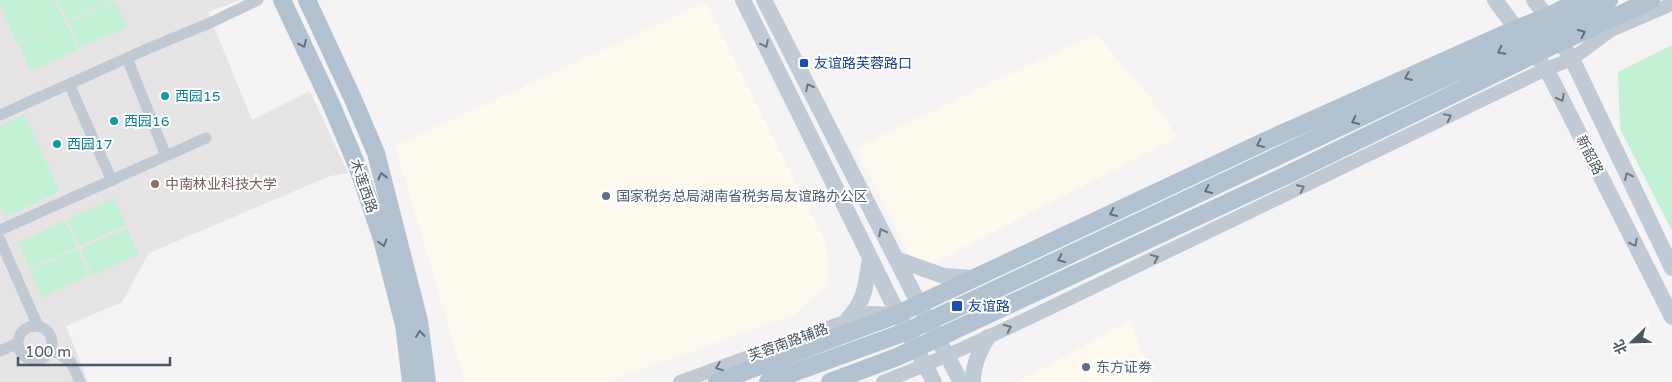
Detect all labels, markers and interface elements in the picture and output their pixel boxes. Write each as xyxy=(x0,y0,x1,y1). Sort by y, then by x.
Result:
one-way arrow xyxy=(1577,28,1586,39)
one-way arrow xyxy=(297,39,307,48)
one-way arrow xyxy=(758,39,769,48)
one-way arrow xyxy=(1498,45,1507,55)
place label: 友谊路芙蓉路口 xyxy=(814,55,912,72)
marker: 友谊路芙蓉路口 xyxy=(798,57,810,69)
one-way arrow xyxy=(1404,71,1413,82)
one-way arrow xyxy=(805,83,815,92)
place label: 西园15 xyxy=(175,88,221,105)
marker: 西园15 xyxy=(159,90,171,102)
one-way arrow xyxy=(1555,93,1565,102)
place label: 西园16 xyxy=(124,113,170,130)
one-way arrow xyxy=(1442,113,1451,123)
marker: 西园16 xyxy=(108,115,120,127)
one-way arrow xyxy=(1351,115,1360,125)
street label: 新韶路 xyxy=(1572,133,1607,178)
place label: 西园17 xyxy=(67,136,113,153)
one-way arrow xyxy=(1256,137,1265,147)
marker: 西园17 xyxy=(51,138,63,150)
street label: 木莲西路 xyxy=(346,157,381,215)
one-way arrow xyxy=(377,171,388,180)
one-way arrow xyxy=(1624,172,1635,181)
place label: 中南林业科技大学 xyxy=(165,176,277,193)
marker: 中南林业科技大学 xyxy=(149,178,161,190)
one-way arrow xyxy=(1204,184,1213,194)
one-way arrow xyxy=(1296,184,1305,194)
place label: 国家税务总局湖南省税务局友谊路办公区 xyxy=(616,188,868,205)
marker: 国家税务总局湖南省税务局友谊路办公区 xyxy=(600,190,612,202)
one-way arrow xyxy=(1109,206,1118,216)
one-way arrow xyxy=(878,228,888,237)
one-way arrow xyxy=(1628,238,1638,247)
one-way arrow xyxy=(377,239,387,247)
one-way arrow xyxy=(1057,253,1066,264)
one-way arrow xyxy=(1150,254,1159,264)
place label: 友谊路 xyxy=(968,298,1010,315)
marker: 友谊路 xyxy=(950,299,964,313)
north arrow xyxy=(1607,317,1657,367)
street label: 芙蓉南路辅路 xyxy=(746,320,831,365)
one-way arrow xyxy=(1003,324,1012,334)
one-way arrow xyxy=(415,329,426,337)
scale bar xyxy=(18,334,170,366)
text: 北 xyxy=(1610,337,1631,357)
text: 100 m xyxy=(25,343,71,361)
place label: 东方证劵 xyxy=(1096,359,1152,376)
one-way arrow xyxy=(716,361,724,371)
marker: 东方证劵 xyxy=(1080,361,1092,373)

